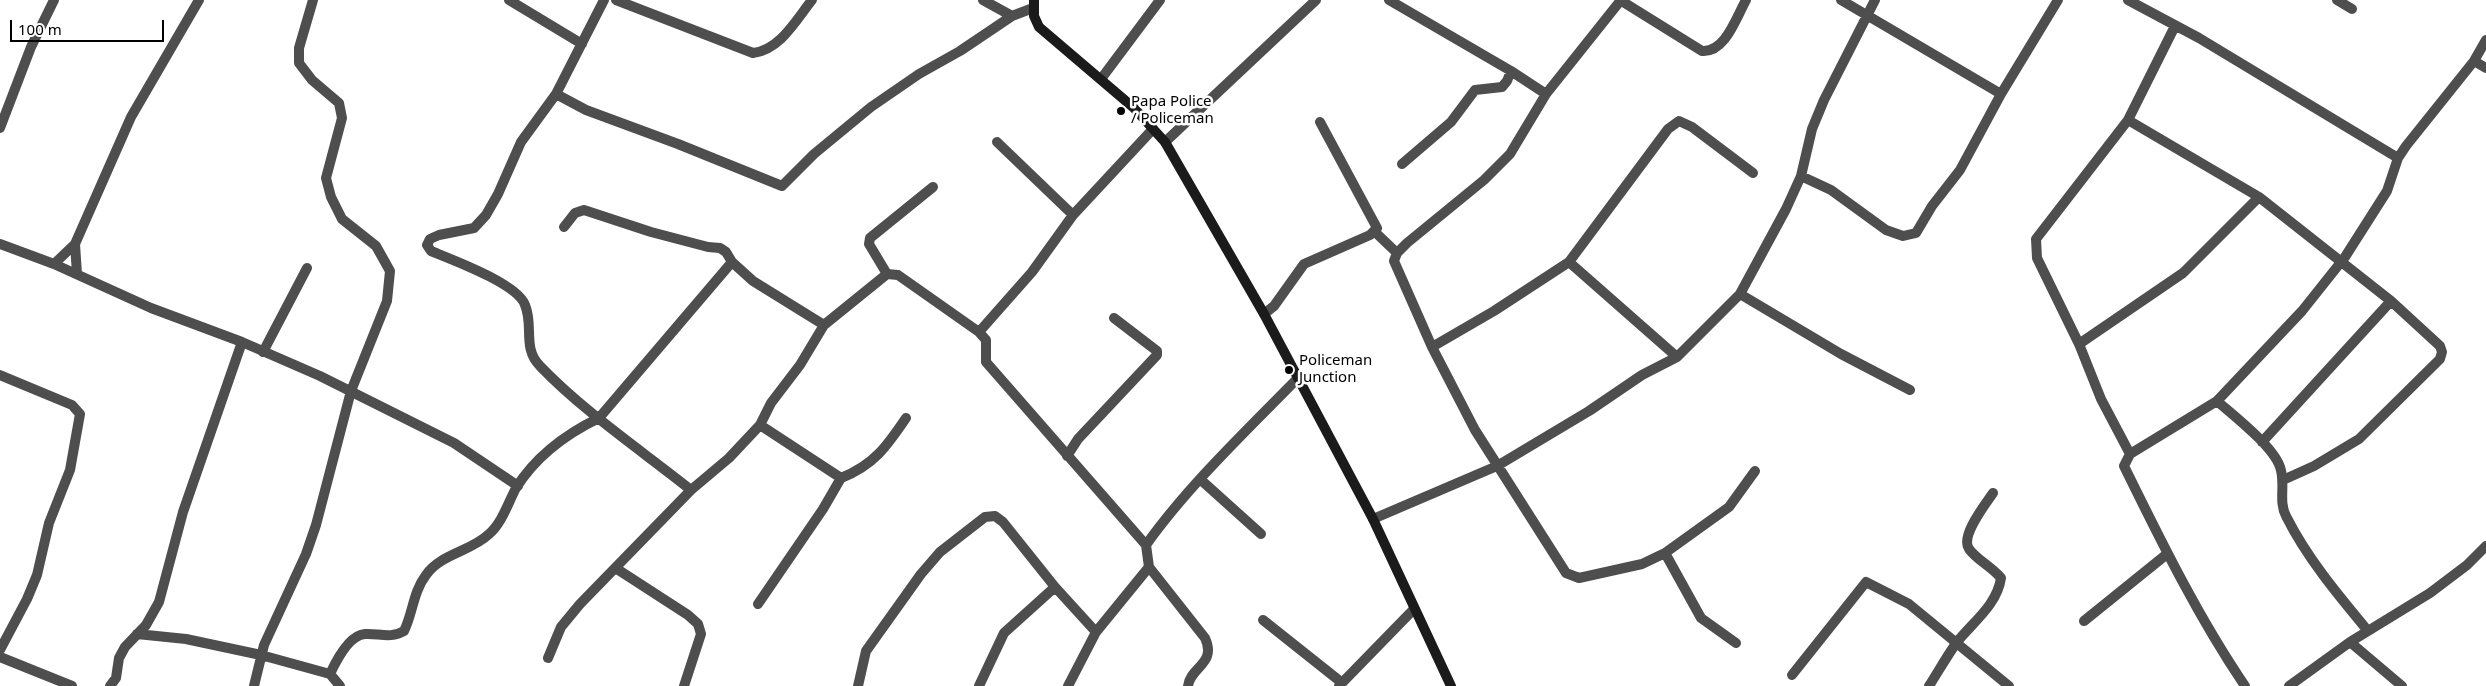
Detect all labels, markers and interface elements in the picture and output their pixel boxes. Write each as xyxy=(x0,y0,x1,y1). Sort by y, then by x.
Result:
scale bar xyxy=(12,10,166,42)
text: 100 m xyxy=(18,19,62,39)
place label: Papa Police / Policeman xyxy=(1131,93,1214,128)
marker: Papa Police / Policeman xyxy=(1115,105,1127,117)
place label: Policeman Junction xyxy=(1299,352,1372,387)
marker: Policeman Junction xyxy=(1283,364,1295,376)

